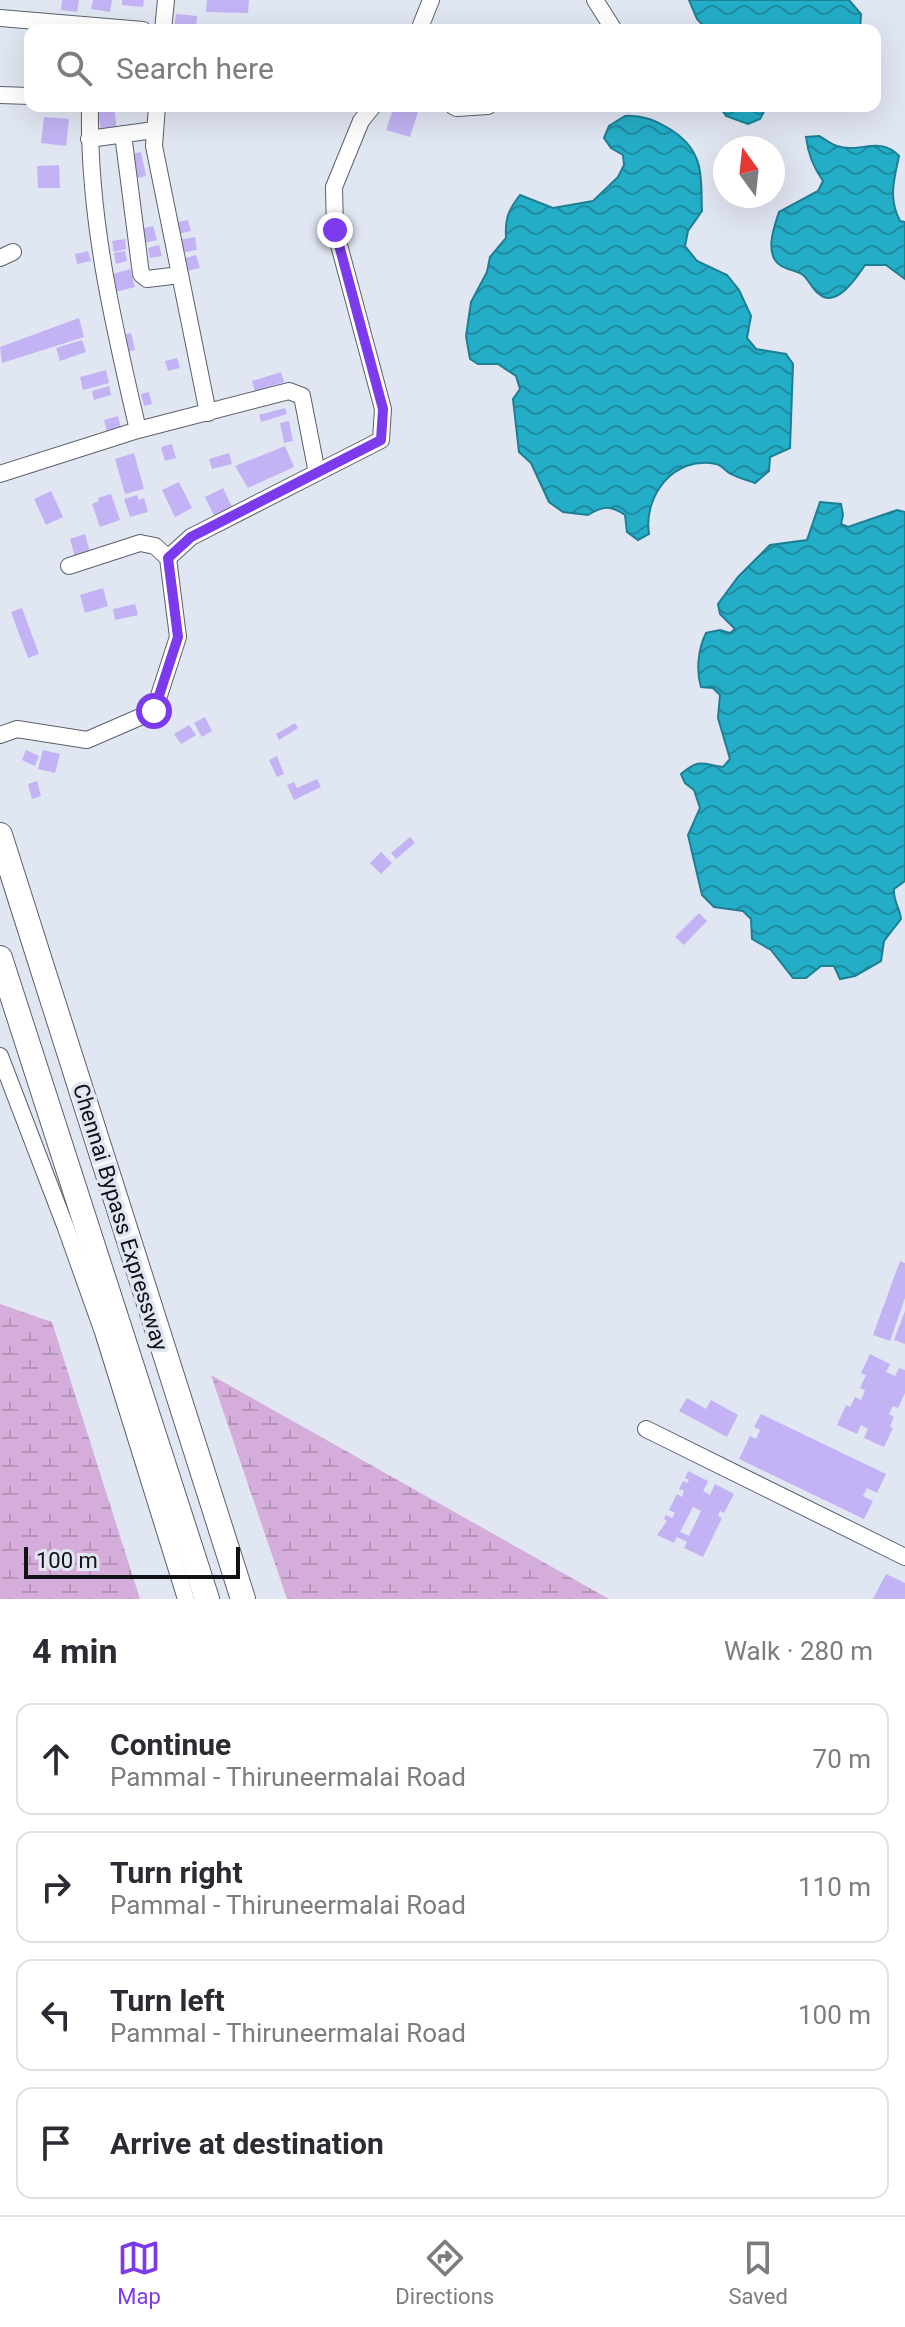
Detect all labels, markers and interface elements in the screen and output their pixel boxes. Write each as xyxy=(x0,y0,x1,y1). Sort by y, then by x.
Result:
search box xyxy=(24,24,881,112)
icon: search xyxy=(52,46,96,90)
text: Search here xyxy=(116,51,274,86)
north arrow xyxy=(713,136,785,208)
route end xyxy=(317,212,353,248)
route start xyxy=(136,693,172,729)
street label: Chennai Bypass Expressway xyxy=(68,1081,173,1354)
scale bar xyxy=(24,1543,240,1579)
text: 100 m xyxy=(36,1548,98,1573)
text: 4 min xyxy=(32,1631,117,1671)
text: Walk · 280 m xyxy=(724,1636,873,1666)
text: Continue xyxy=(110,1727,231,1762)
icon: ahead xyxy=(34,1737,78,1781)
text: 70 m xyxy=(813,1744,871,1774)
text: Pammal - Thiruneermalai Road xyxy=(110,1762,466,1792)
text: Turn right xyxy=(110,1855,243,1890)
icon: right xyxy=(34,1865,78,1909)
text: 110 m xyxy=(798,1872,871,1902)
text: Pammal - Thiruneermalai Road xyxy=(110,1890,466,1920)
text: Turn left xyxy=(110,1983,225,2018)
icon: left xyxy=(34,1993,78,2037)
text: 100 m xyxy=(798,2000,871,2030)
text: Pammal - Thiruneermalai Road xyxy=(110,2018,466,2048)
icon: arrive xyxy=(34,2121,78,2165)
text: Arrive at destination xyxy=(110,2126,384,2161)
tab: Map xyxy=(117,2236,161,2309)
tab: Directions xyxy=(395,2236,494,2309)
tab: Saved xyxy=(728,2236,788,2309)

